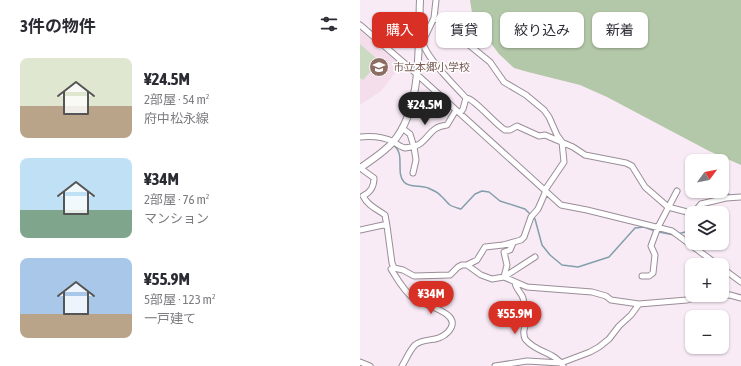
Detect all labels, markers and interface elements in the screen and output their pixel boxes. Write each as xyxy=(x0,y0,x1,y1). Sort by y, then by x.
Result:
chip: 購入 xyxy=(372,12,428,48)
chip: 賃貸 xyxy=(436,12,492,48)
chip: 絞り込み xyxy=(500,12,584,48)
chip: 新着 xyxy=(592,12,648,48)
icon: filters xyxy=(318,13,340,35)
text: 3件の物件 xyxy=(20,16,96,36)
school or university icon: 市立本郷小学校 xyxy=(368,56,390,78)
place label: 市立本郷小学校 xyxy=(393,61,470,73)
text: ¥24.5M xyxy=(144,69,190,89)
icon: home xyxy=(52,74,100,122)
text: 2部屋 · 54 m² xyxy=(144,92,209,107)
pin: ¥24.5M xyxy=(392,92,458,126)
text: ¥24.5M xyxy=(407,97,443,112)
text: 府中松永線 xyxy=(144,111,209,126)
north arrow xyxy=(685,154,729,198)
map controls xyxy=(685,154,729,354)
text: ¥34M xyxy=(144,169,179,189)
icon: home xyxy=(52,174,100,222)
text: 2部屋 · 76 m² xyxy=(144,192,209,207)
button: layers xyxy=(685,206,729,250)
text: マンション xyxy=(144,211,209,226)
button: + xyxy=(685,258,729,302)
text: ¥55.9M xyxy=(144,269,190,289)
icon: home xyxy=(52,274,100,322)
pin: ¥34M xyxy=(407,281,455,315)
text: ¥34M xyxy=(418,286,444,301)
text: 5部屋 · 123 m² xyxy=(144,292,216,307)
pin: ¥55.9M xyxy=(482,301,548,335)
text: ¥55.9M xyxy=(497,306,533,321)
button: − xyxy=(685,310,729,354)
text: 一戸建て xyxy=(144,311,196,326)

